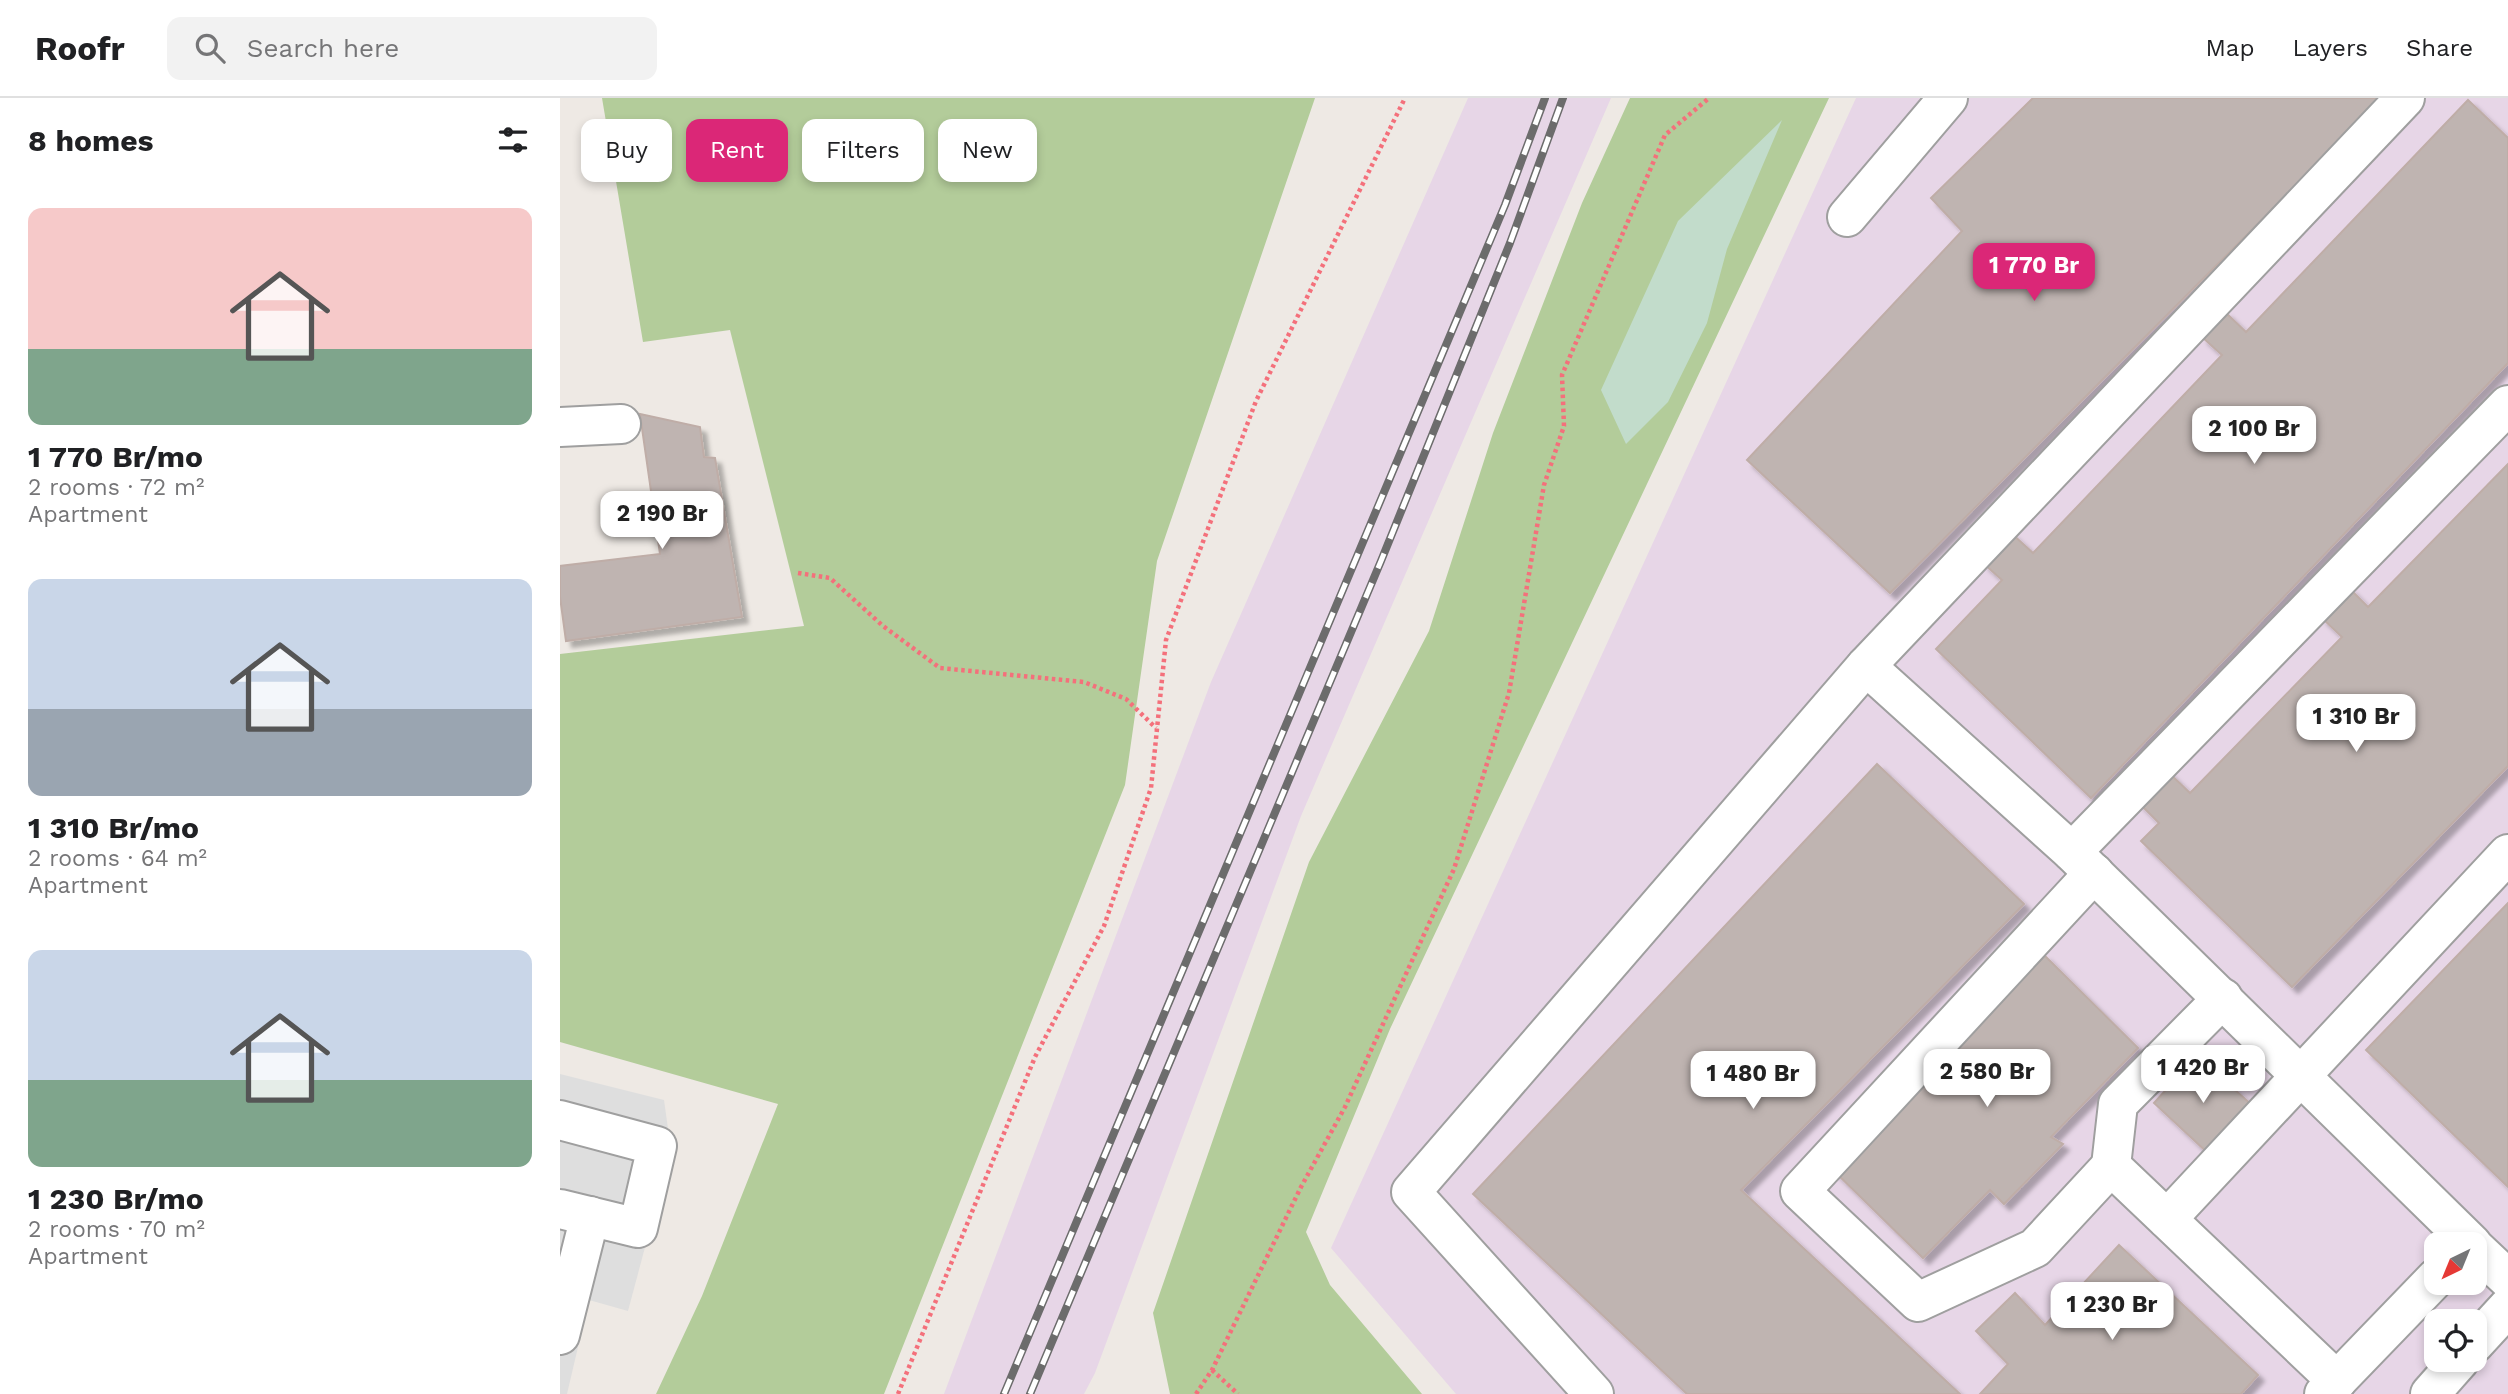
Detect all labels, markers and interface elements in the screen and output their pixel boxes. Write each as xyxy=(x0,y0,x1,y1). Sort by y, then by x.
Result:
search box xyxy=(167,17,657,80)
text: Roofr xyxy=(35,29,125,68)
icon: search xyxy=(191,29,229,67)
text: Search here xyxy=(247,33,399,63)
text: Map xyxy=(2206,34,2254,62)
text: Layers xyxy=(2292,34,2368,62)
text: Share xyxy=(2406,34,2473,62)
chip: Buy xyxy=(581,119,672,182)
chip: Rent xyxy=(686,119,788,182)
chip: Filters xyxy=(802,119,924,182)
chip: New xyxy=(938,119,1037,182)
icon: filters xyxy=(494,121,532,159)
text: 8 homes xyxy=(28,123,154,158)
pin: 1 770 Br xyxy=(1962,244,2106,303)
text: 1 770 Br xyxy=(1989,252,2079,279)
icon: home xyxy=(217,253,343,379)
pin: 2 100 Br xyxy=(2182,406,2326,466)
text: 2 100 Br xyxy=(2208,415,2300,442)
text: 1 770 Br/mo xyxy=(28,439,203,474)
text: 2 rooms · 72 m² xyxy=(28,474,204,501)
pin: 2 190 Br xyxy=(590,491,734,551)
text: 2 190 Br xyxy=(616,500,708,527)
text: Apartment xyxy=(28,501,148,528)
icon: home xyxy=(217,624,343,750)
pin: 1 310 Br xyxy=(2284,694,2428,754)
text: 1 310 Br xyxy=(2312,703,2400,730)
text: 1 310 Br/mo xyxy=(28,810,199,845)
text: 2 rooms · 64 m² xyxy=(28,845,207,872)
text: Apartment xyxy=(28,872,148,899)
icon: home xyxy=(217,995,343,1121)
pin: 1 420 Br xyxy=(2131,1046,2275,1105)
pin: 2 580 Br xyxy=(1915,1049,2059,1109)
pin: 1 480 Br xyxy=(1681,1052,1825,1111)
text: 1 420 Br xyxy=(2157,1054,2249,1081)
text: 2 580 Br xyxy=(1939,1058,2035,1085)
text: 1 480 Br xyxy=(1707,1060,1799,1087)
text: 1 230 Br/mo xyxy=(28,1181,204,1216)
text: 2 rooms · 70 m² xyxy=(28,1216,205,1243)
north arrow xyxy=(2424,1232,2487,1295)
map controls xyxy=(2424,1232,2487,1372)
text: Apartment xyxy=(28,1243,148,1270)
pin: 1 230 Br xyxy=(2040,1282,2184,1342)
text: 1 230 Br xyxy=(2067,1291,2157,1318)
button: locate xyxy=(2424,1309,2487,1372)

